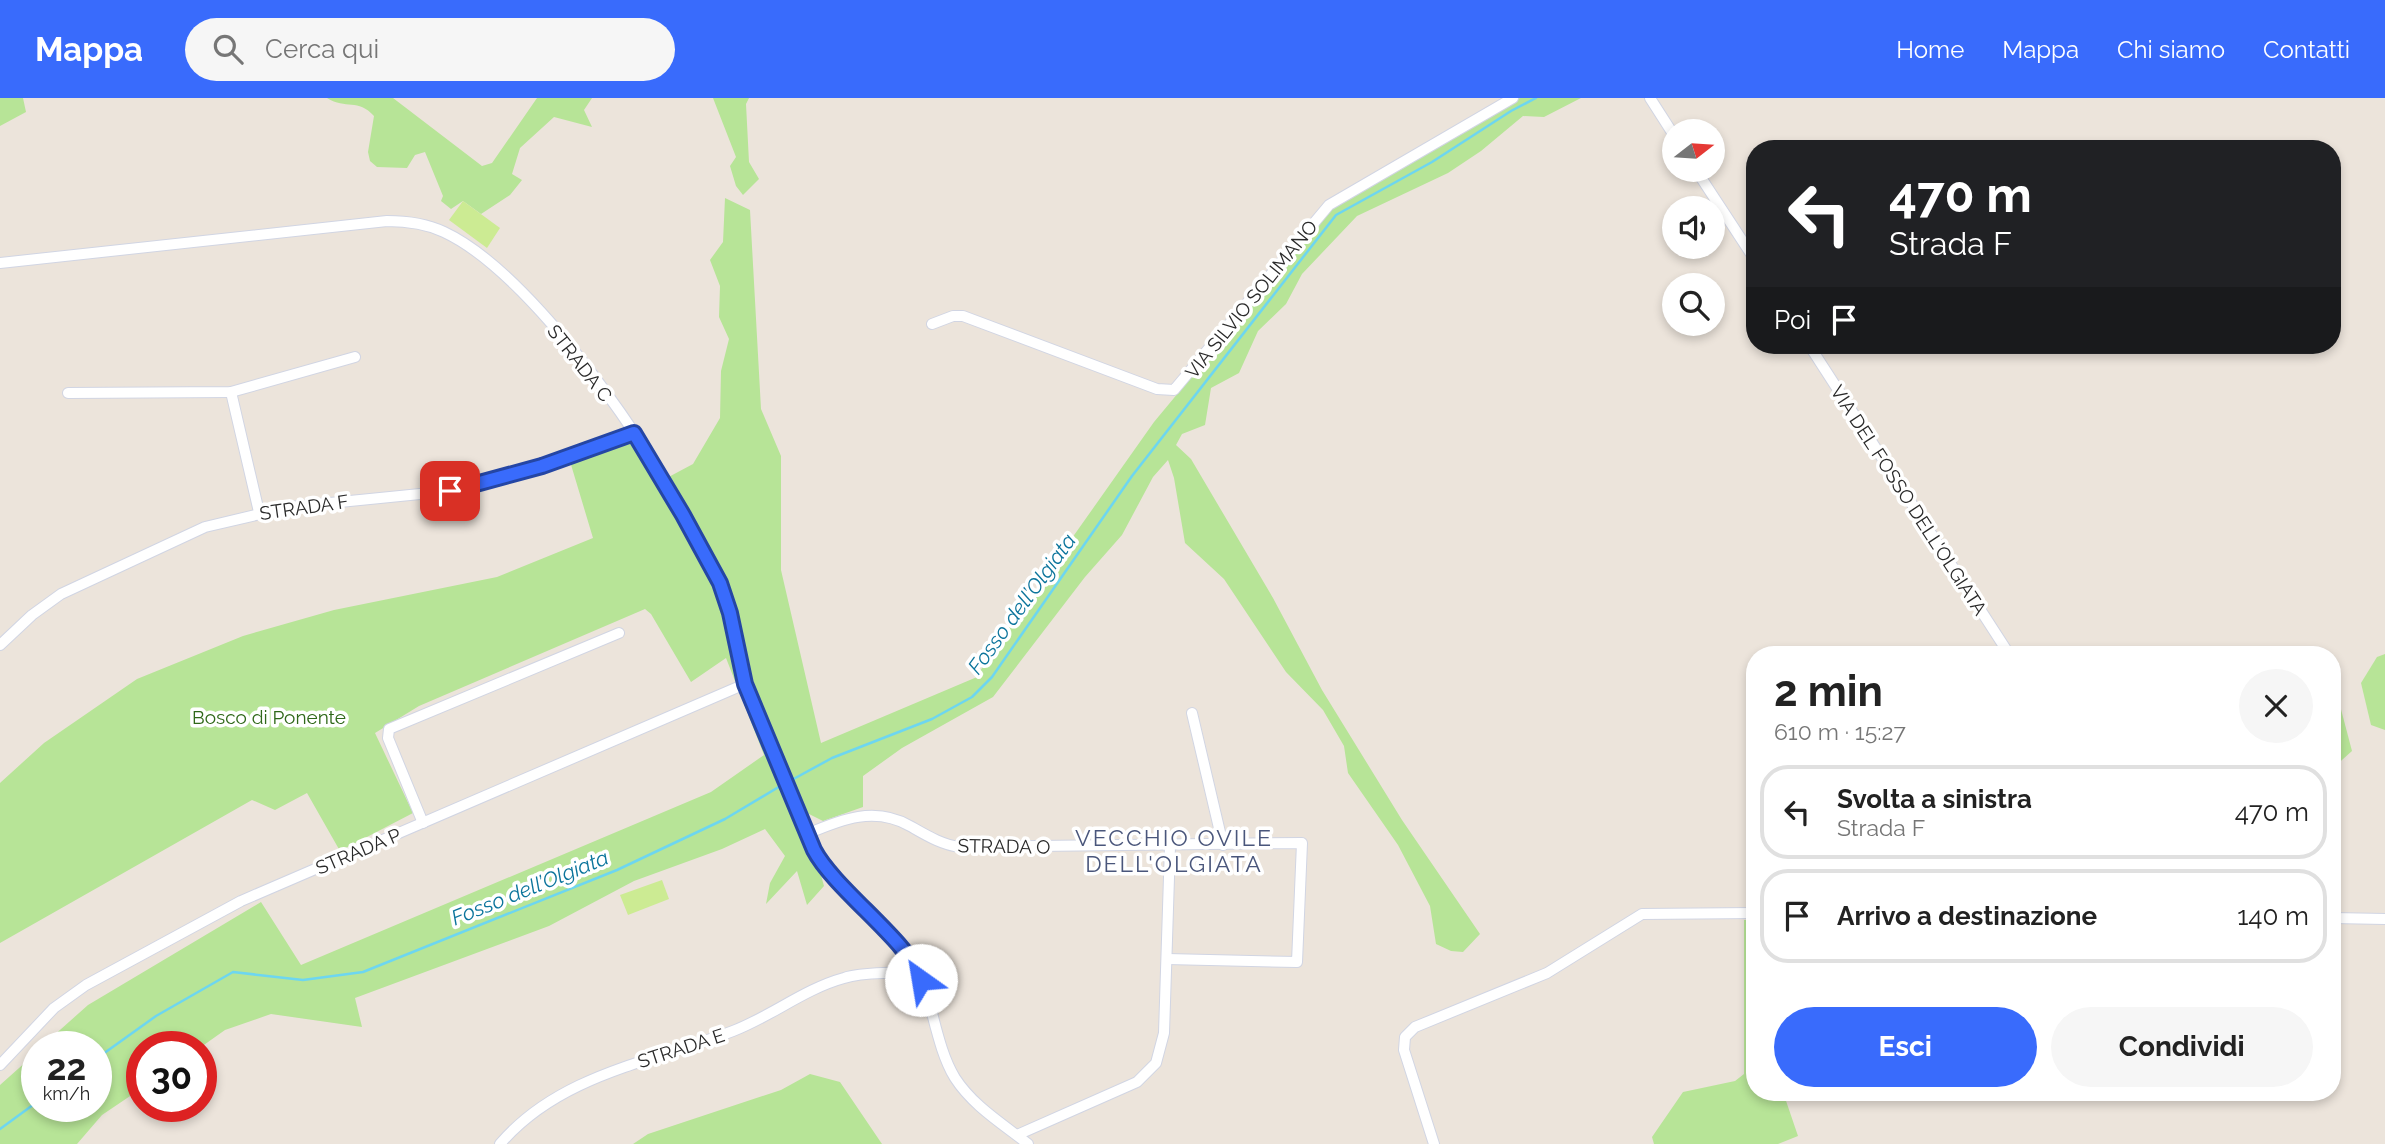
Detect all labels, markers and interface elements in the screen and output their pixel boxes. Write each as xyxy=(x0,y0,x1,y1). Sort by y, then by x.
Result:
search box xyxy=(185,18,675,81)
text: Mappa xyxy=(35,30,143,69)
icon: search xyxy=(209,30,247,68)
text: Cerca qui xyxy=(265,34,379,64)
text: Home xyxy=(1896,35,1964,64)
text: Mappa xyxy=(2002,35,2079,64)
text: Chi siamo xyxy=(2117,35,2225,64)
text: Contatti xyxy=(2263,35,2350,64)
north arrow xyxy=(1662,119,1726,182)
map controls xyxy=(1662,119,1725,336)
text: 470 m xyxy=(1889,166,2032,223)
icon: left xyxy=(1774,168,1865,259)
button: sound xyxy=(1662,196,1725,259)
street label: VIA SILVIO SOLIMANO xyxy=(1181,216,1321,382)
text: Strada F xyxy=(1889,225,2012,262)
button: search xyxy=(1662,273,1725,336)
icon: arrive xyxy=(1825,301,1863,339)
text: Poi xyxy=(1774,305,1811,335)
street label: STRADA C xyxy=(543,320,617,406)
street label: VIA DEL FOSSO DELL'OLGIATA xyxy=(1826,381,1992,619)
pin xyxy=(420,461,480,521)
icon: arrive xyxy=(431,472,469,510)
street label: STRADA F xyxy=(258,490,350,524)
water label: Fosso dell’Olgiata xyxy=(962,529,1081,679)
text: 2 min xyxy=(1774,667,1883,716)
button: close xyxy=(2239,669,2313,743)
park label: Bosco di Ponente xyxy=(192,706,346,728)
text: 610 m · 15:27 xyxy=(1774,718,1906,745)
text: Svolta a sinistra xyxy=(1837,784,2032,814)
icon: left xyxy=(1778,793,1816,831)
text: 470 m xyxy=(2235,797,2309,827)
text: Strada F xyxy=(1837,814,1925,841)
street label: STRADA P xyxy=(312,823,404,879)
district label: VECCHIO OVILE DELL'OLGIATA xyxy=(1075,824,1273,877)
street label: STRADA O xyxy=(957,834,1051,858)
water label: Fosso dell’Olgiata xyxy=(448,845,612,930)
icon: arrive xyxy=(1778,897,1816,935)
text: Arrivo a destinazione xyxy=(1837,901,2097,931)
text: 140 m xyxy=(2237,901,2309,931)
position arrow xyxy=(884,943,958,1017)
button: Esci xyxy=(1774,1007,2037,1087)
button: Condividi xyxy=(2051,1007,2313,1087)
street label: STRADA E xyxy=(635,1024,727,1072)
speed limit sign: 30 xyxy=(126,1031,217,1122)
text: 22 xyxy=(47,1047,86,1088)
text: km/h xyxy=(43,1083,90,1104)

